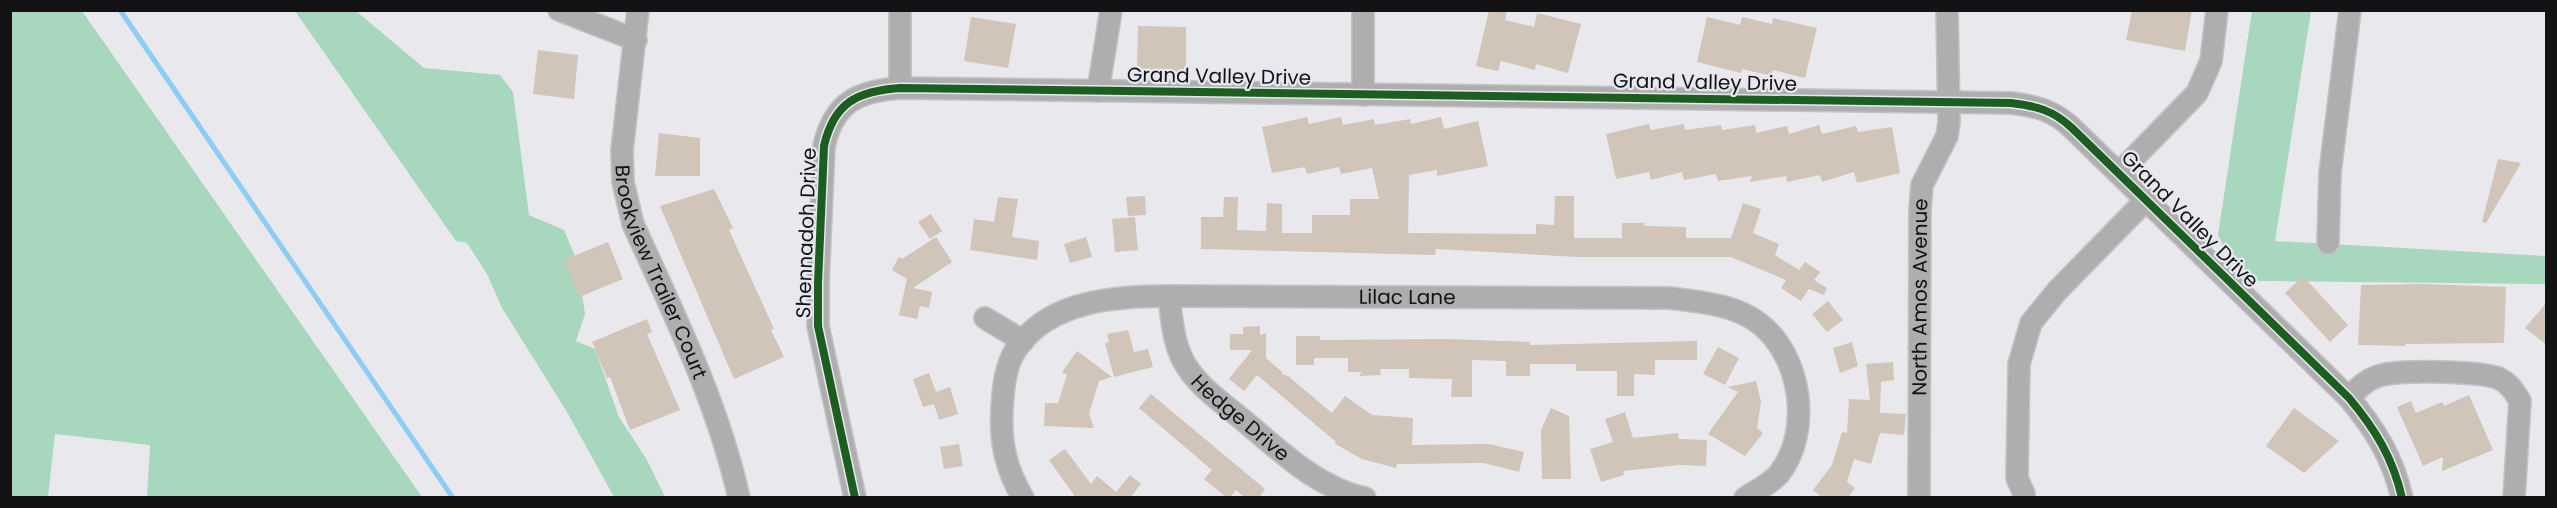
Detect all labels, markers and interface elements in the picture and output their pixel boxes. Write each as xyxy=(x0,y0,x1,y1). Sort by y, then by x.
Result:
street label: Grand Valley Drive xyxy=(1127,60,1311,92)
street label: Grand Valley Drive xyxy=(1613,66,1797,98)
street label: Grand Valley Drive xyxy=(2115,144,2265,294)
street label: Shennadoh Drive xyxy=(789,147,823,319)
street label: Brookview Trailer Court xyxy=(608,164,714,383)
street label: North Amos Avenue xyxy=(1905,197,1935,396)
street label: Lilac Lane xyxy=(1359,283,1456,311)
street label: Hedge Drive xyxy=(1185,368,1296,468)

